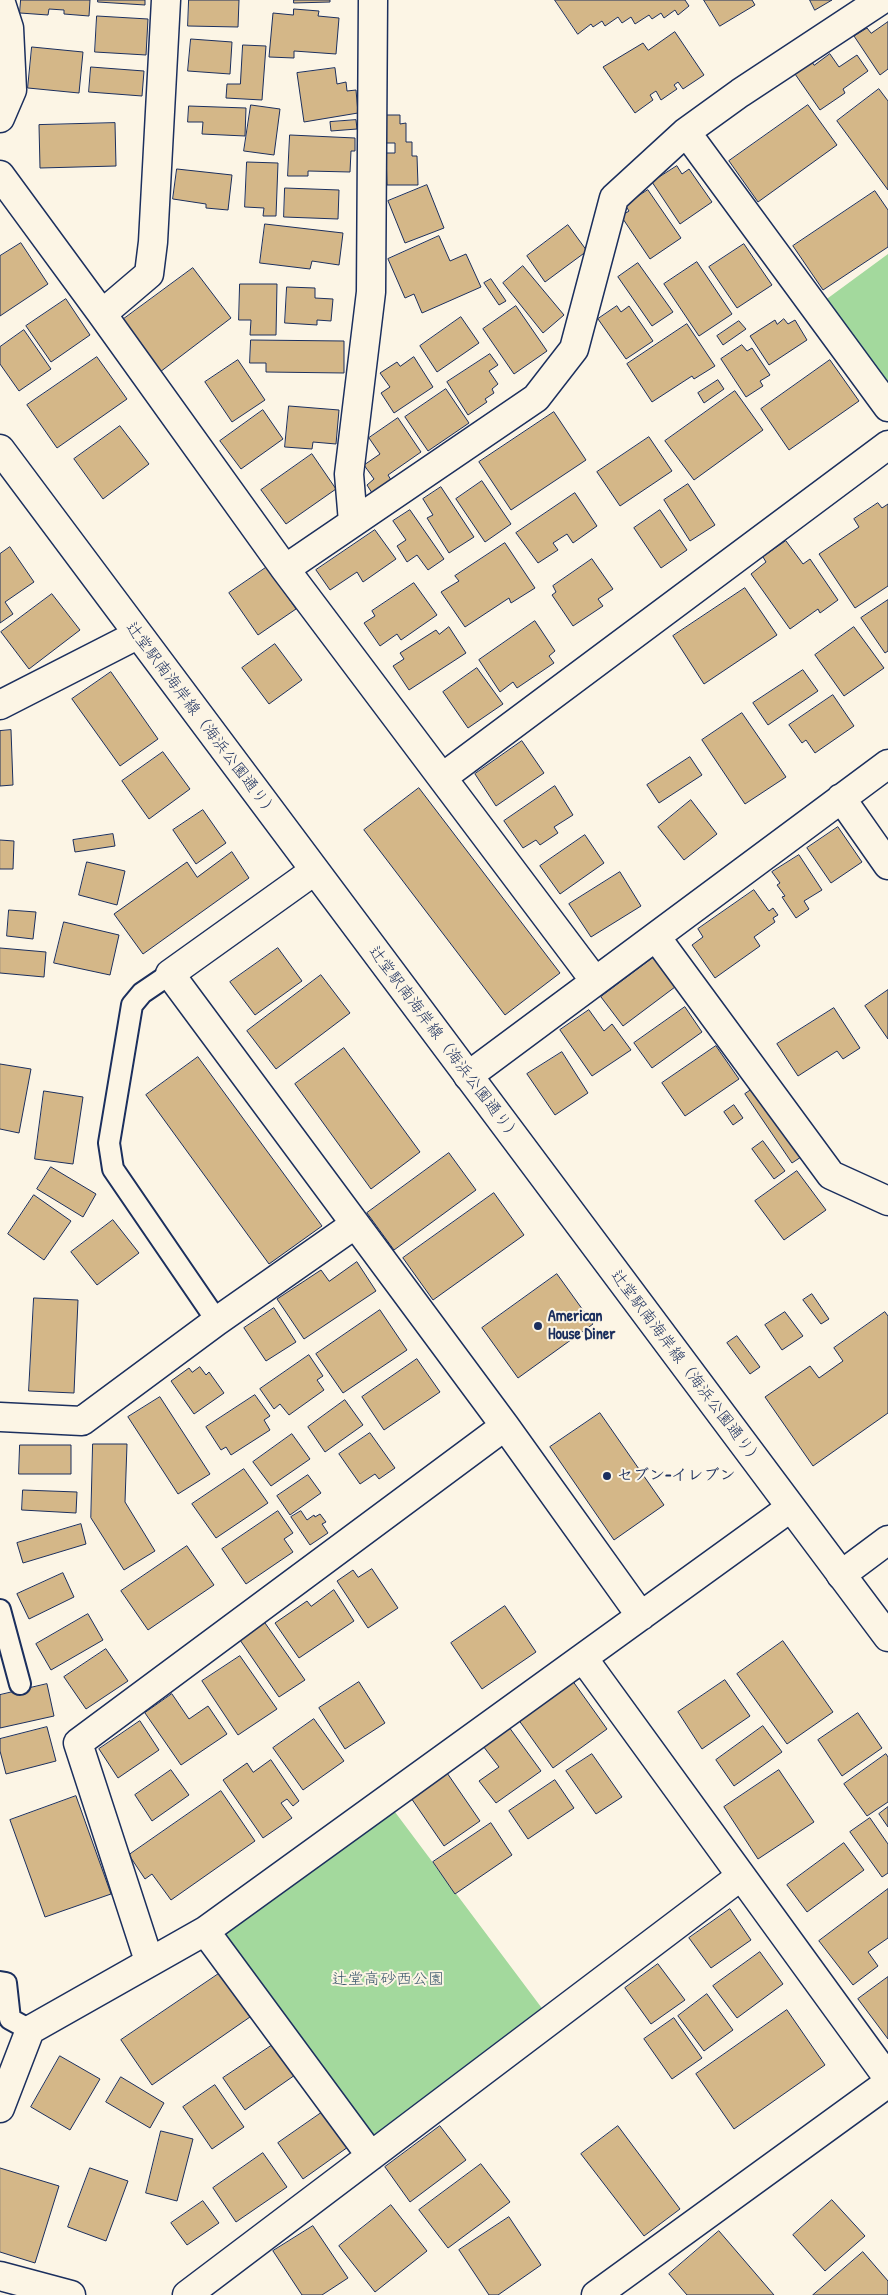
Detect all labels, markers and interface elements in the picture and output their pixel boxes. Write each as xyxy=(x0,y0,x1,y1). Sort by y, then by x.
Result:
street label: 辻堂駅南海岸線（海浜公園通り） xyxy=(121,618,281,822)
street label: 辻堂駅南海岸線（海浜公園通り） xyxy=(364,942,524,1146)
street label: 辻堂駅南海岸線（海浜公園通り） xyxy=(606,1266,766,1470)
place label: American House Diner xyxy=(548,1307,615,1345)
marker: American House Diner xyxy=(532,1320,544,1332)
place label: セブン-イレブン xyxy=(617,1466,735,1486)
marker: セブン-イレブン xyxy=(601,1470,613,1482)
park label: 辻堂高砂西公園 xyxy=(332,1970,444,1990)

